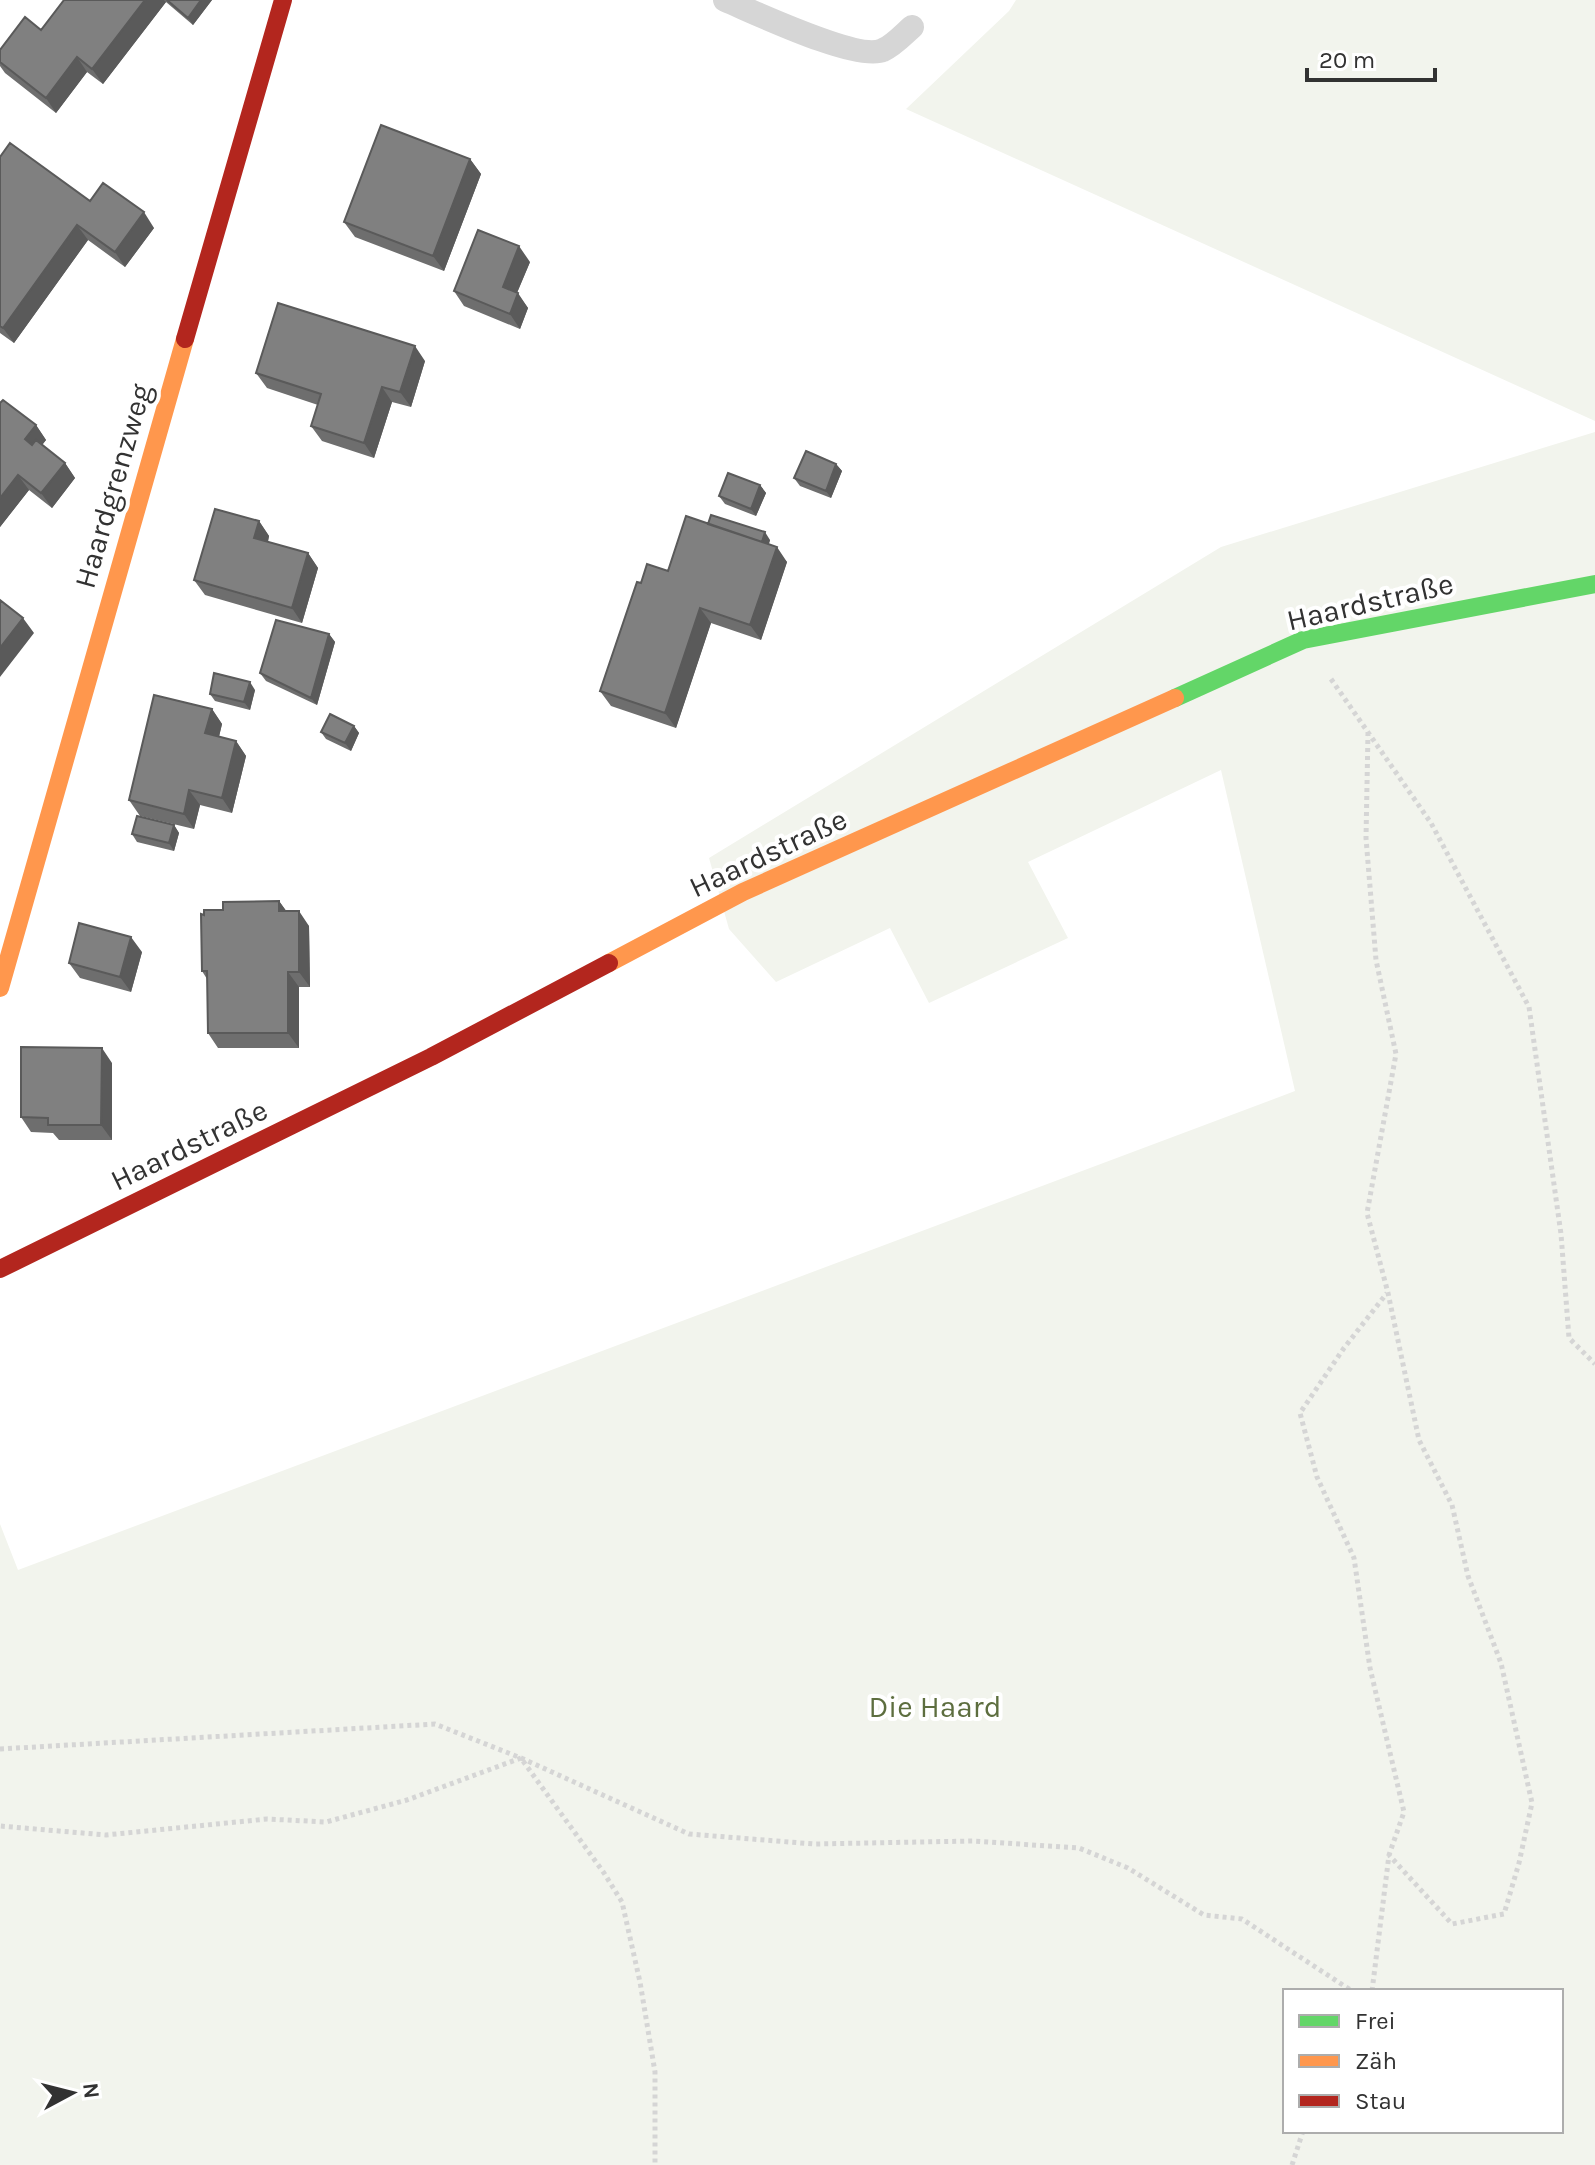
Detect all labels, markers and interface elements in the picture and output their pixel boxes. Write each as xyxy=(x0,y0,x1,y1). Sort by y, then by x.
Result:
scale bar xyxy=(1307,32,1435,82)
text: 20 m xyxy=(1319,46,1375,74)
street label: Haardgrenzweg xyxy=(67,379,159,593)
street label: Haardstraße xyxy=(1283,565,1457,639)
street label: Haardstraße xyxy=(683,801,853,905)
street label: Haardstraße xyxy=(105,1092,273,1198)
park label: Die Haard xyxy=(869,1689,1001,1725)
legend xyxy=(1283,1989,1563,2133)
text: Frei xyxy=(1355,2007,1396,2035)
text: Zäh xyxy=(1355,2047,1397,2075)
north arrow xyxy=(32,2053,112,2133)
text: N xyxy=(77,2081,105,2100)
text: Stau xyxy=(1355,2087,1406,2115)

